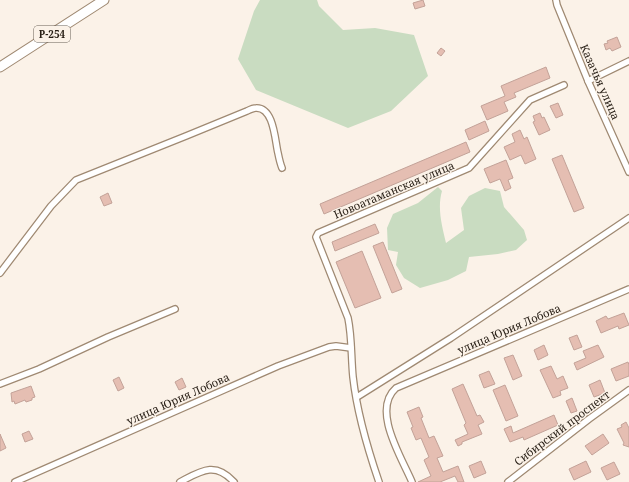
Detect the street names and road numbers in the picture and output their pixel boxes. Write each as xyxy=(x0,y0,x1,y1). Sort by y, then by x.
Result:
road number: Р-254 xyxy=(34,26,70,42)
street label: Казачья улица xyxy=(577,42,624,122)
street label: Новоатаманская улица xyxy=(331,157,457,222)
street label: улица Юрия Лобова xyxy=(455,300,563,357)
street label: улица Юрия Лобова xyxy=(124,369,232,428)
street label: Сибирский проспект xyxy=(511,387,613,469)

